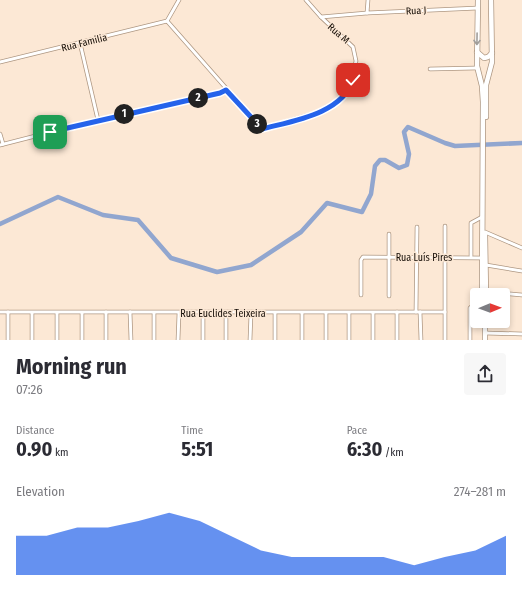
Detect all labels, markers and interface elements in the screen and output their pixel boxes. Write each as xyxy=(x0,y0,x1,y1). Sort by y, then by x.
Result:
street label: Rua J xyxy=(405,4,427,18)
street label: Rua M xyxy=(325,21,352,46)
street label: Rua Familia xyxy=(60,31,109,54)
one-way arrow xyxy=(473,32,481,45)
pin xyxy=(336,63,370,97)
icon: check xyxy=(342,69,364,91)
pin: 2 xyxy=(188,88,208,108)
text: 2 xyxy=(195,91,201,104)
pin: 1 xyxy=(114,104,134,124)
text: 1 xyxy=(122,107,126,120)
pin: 3 xyxy=(247,114,267,134)
pin xyxy=(33,115,67,149)
text: 3 xyxy=(254,117,260,130)
icon: arrive xyxy=(39,121,61,143)
street label: Rua Luís Pires xyxy=(396,251,452,264)
north arrow xyxy=(470,288,510,328)
map controls xyxy=(470,288,510,328)
street label: Rua Euclides Teixeira xyxy=(180,308,266,320)
text: Morning run xyxy=(16,353,127,380)
button: share xyxy=(464,353,506,395)
text: 07:26 xyxy=(16,382,43,397)
text: Distance xyxy=(16,424,55,437)
text: Time xyxy=(181,424,203,437)
text: Pace xyxy=(347,424,367,437)
text: 0.90 xyxy=(16,437,52,461)
text: 5:51 xyxy=(181,437,213,461)
text: 6:30 xyxy=(347,437,382,461)
text: km xyxy=(52,446,69,459)
text: /km xyxy=(382,446,404,459)
text: Elevation xyxy=(16,484,65,499)
text: 274–281 m xyxy=(454,484,506,499)

